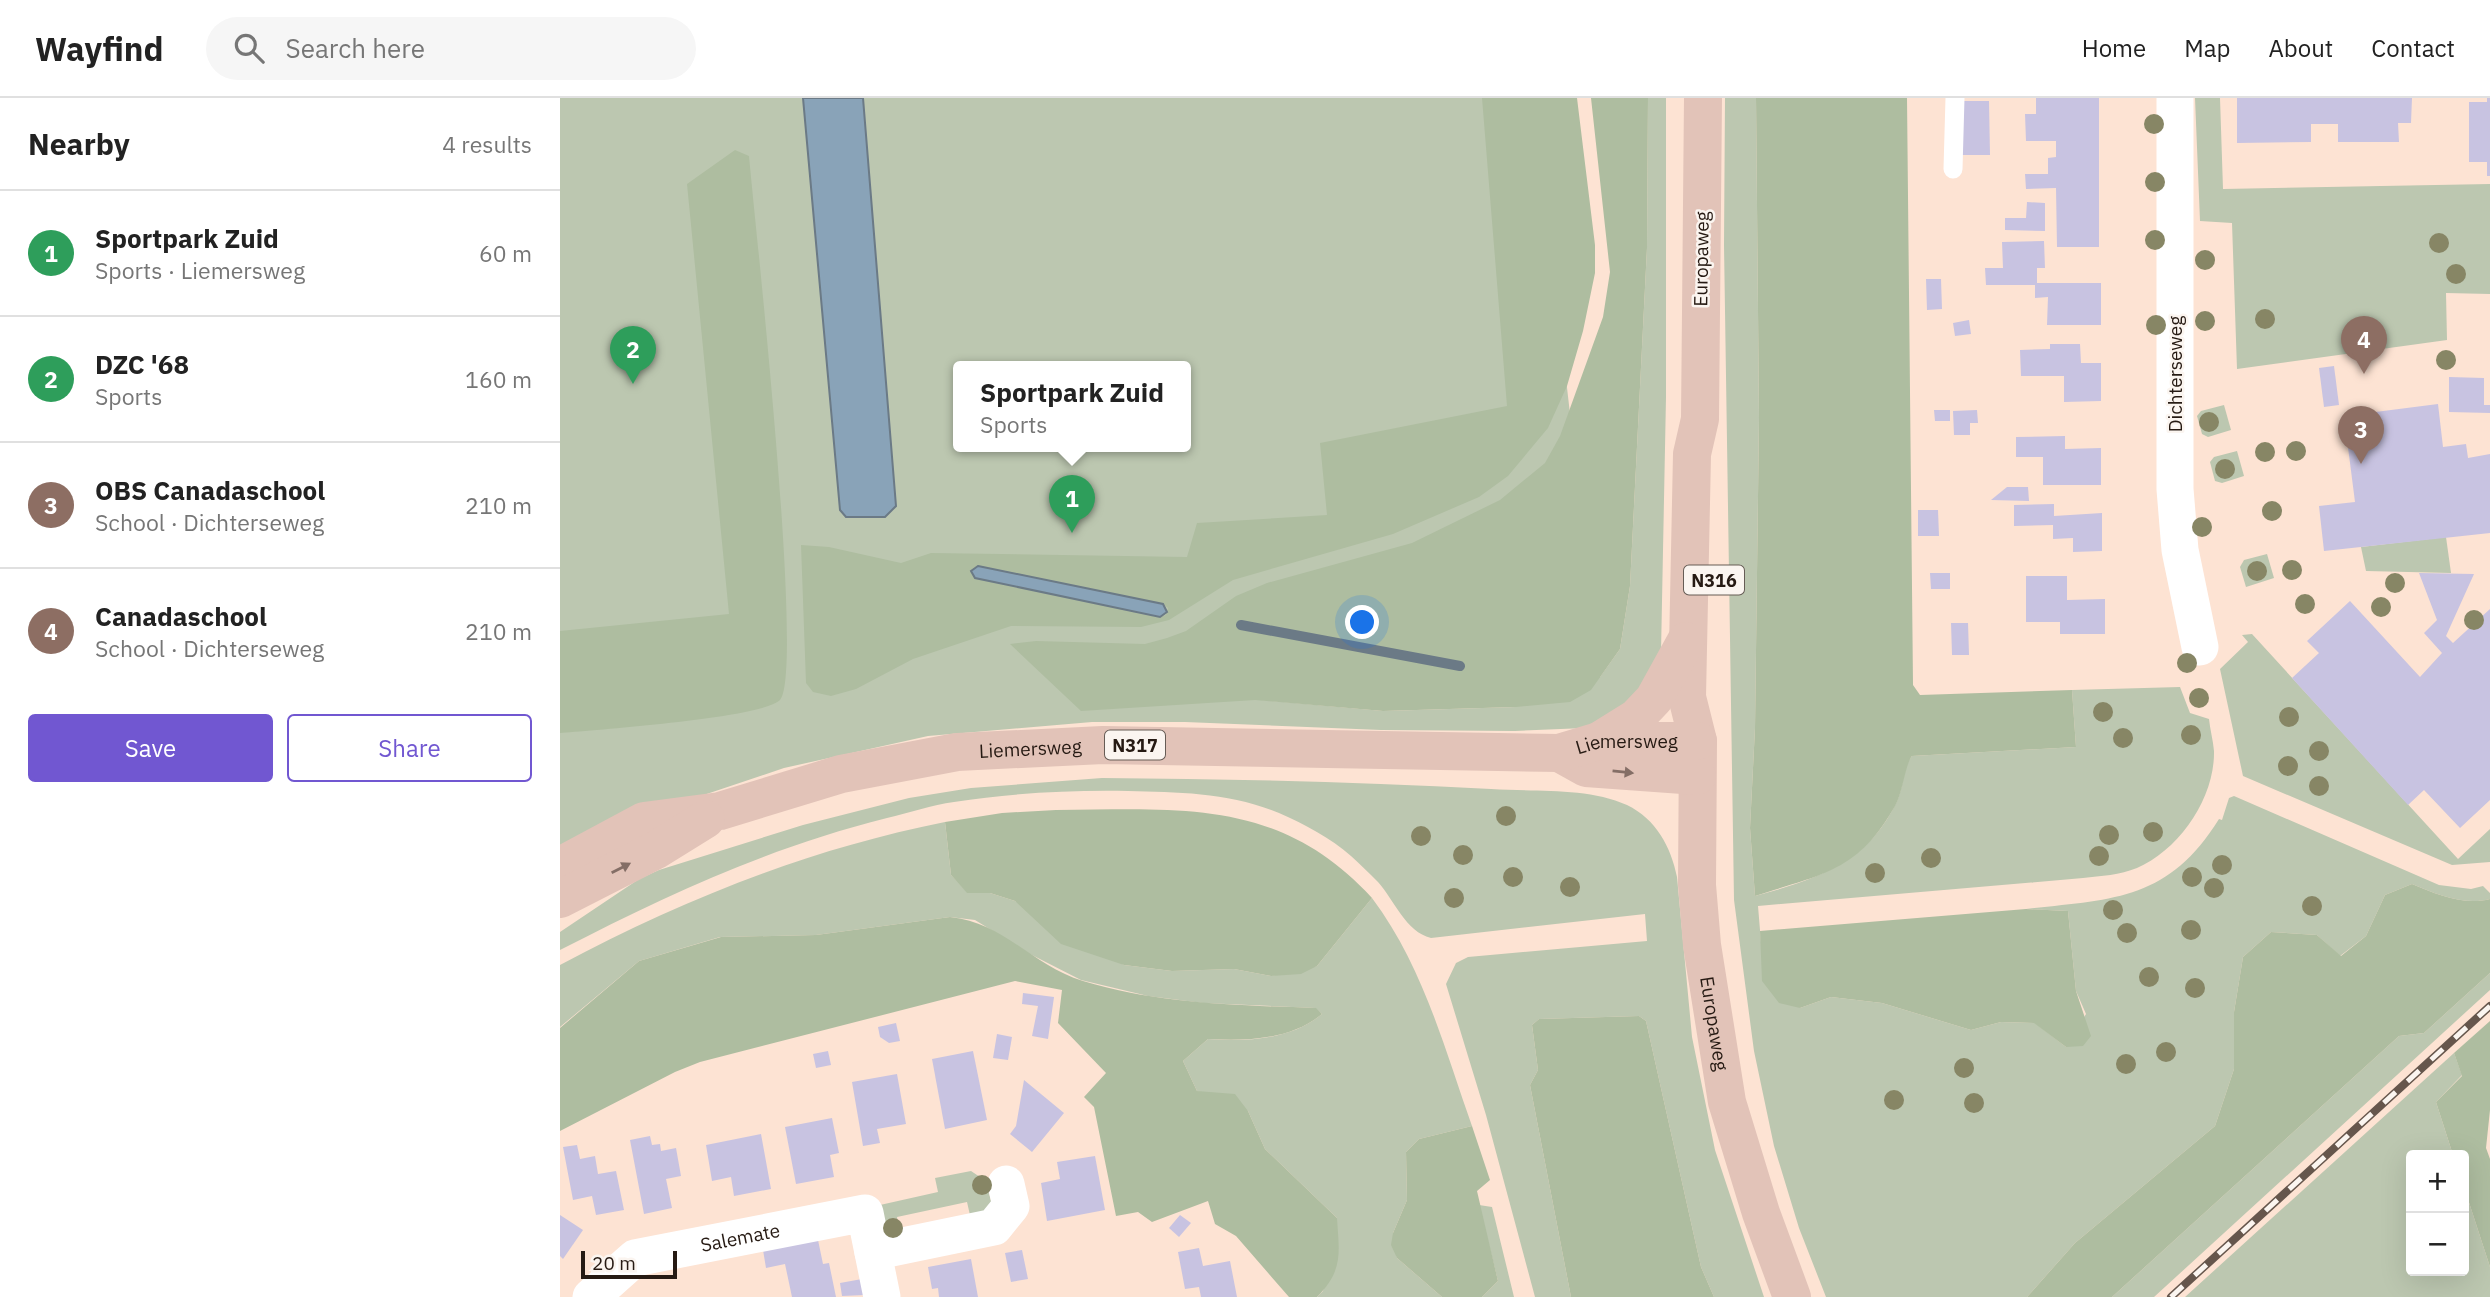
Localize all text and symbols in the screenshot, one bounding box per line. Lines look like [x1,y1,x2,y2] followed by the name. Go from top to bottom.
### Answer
[206,17,696,80] search box
[35,27,164,70] text: Wayfind
[230,29,268,67] icon: search
[286,31,425,65] text: Search here
[2082,32,2146,64] text: Home
[2184,32,2230,64] text: Map
[2268,32,2333,64] text: About
[2371,32,2455,64] text: Contact
[28,124,130,163] text: Nearby
[442,129,532,159] text: 4 results
[1688,211,1714,307] street label: Europaweg
[95,221,279,255] text: Sportpark Zuid
[44,238,58,268] text: 1
[479,238,532,268] text: 60 m
[95,255,305,285] text: Sports · Liemersweg
[2163,316,2187,432] street label: Dichterseweg
[2341,316,2387,374] pin: 4
[610,326,656,384] pin: 2
[95,347,189,381] text: DZC '68
[953,361,1191,452] popup
[44,364,58,394] text: 2
[465,364,532,394] text: 160 m
[980,375,1164,409] text: Sportpark Zuid
[95,381,162,411] text: Sports
[2338,406,2384,464] pin: 3
[980,409,1047,439] text: Sports
[95,473,325,507] text: OBS Canadaschool
[1049,475,1095,533] pin: 1
[44,490,58,520] text: 3
[465,490,532,520] text: 210 m
[95,507,324,537] text: School · Dichterseweg
[1684,566,1744,594] road number: N316
[95,599,267,633] text: Canadaschool
[1345,605,1379,639] your location
[44,616,58,646] text: 4
[465,616,532,646] text: 210 m
[95,633,324,663] text: School · Dichterseweg
[28,714,273,782] button: Save
[287,714,532,782] button: Share
[1573,729,1678,759] street label: Liemersweg
[1105,730,1165,760] road number: N317
[978,734,1082,763] street label: Liemersweg
[1612,767,1634,778] one-way arrow
[611,862,631,873] one-way arrow
[1695,974,1734,1073] street label: Europaweg
[2406,1150,2469,1276] map controls
[2406,1150,2469,1213] button: +
[2406,1213,2469,1276] button: −
[698,1218,782,1257] street label: Salemate
[581,1248,677,1280] scale bar
[592,1251,636,1275] text: 20 m

